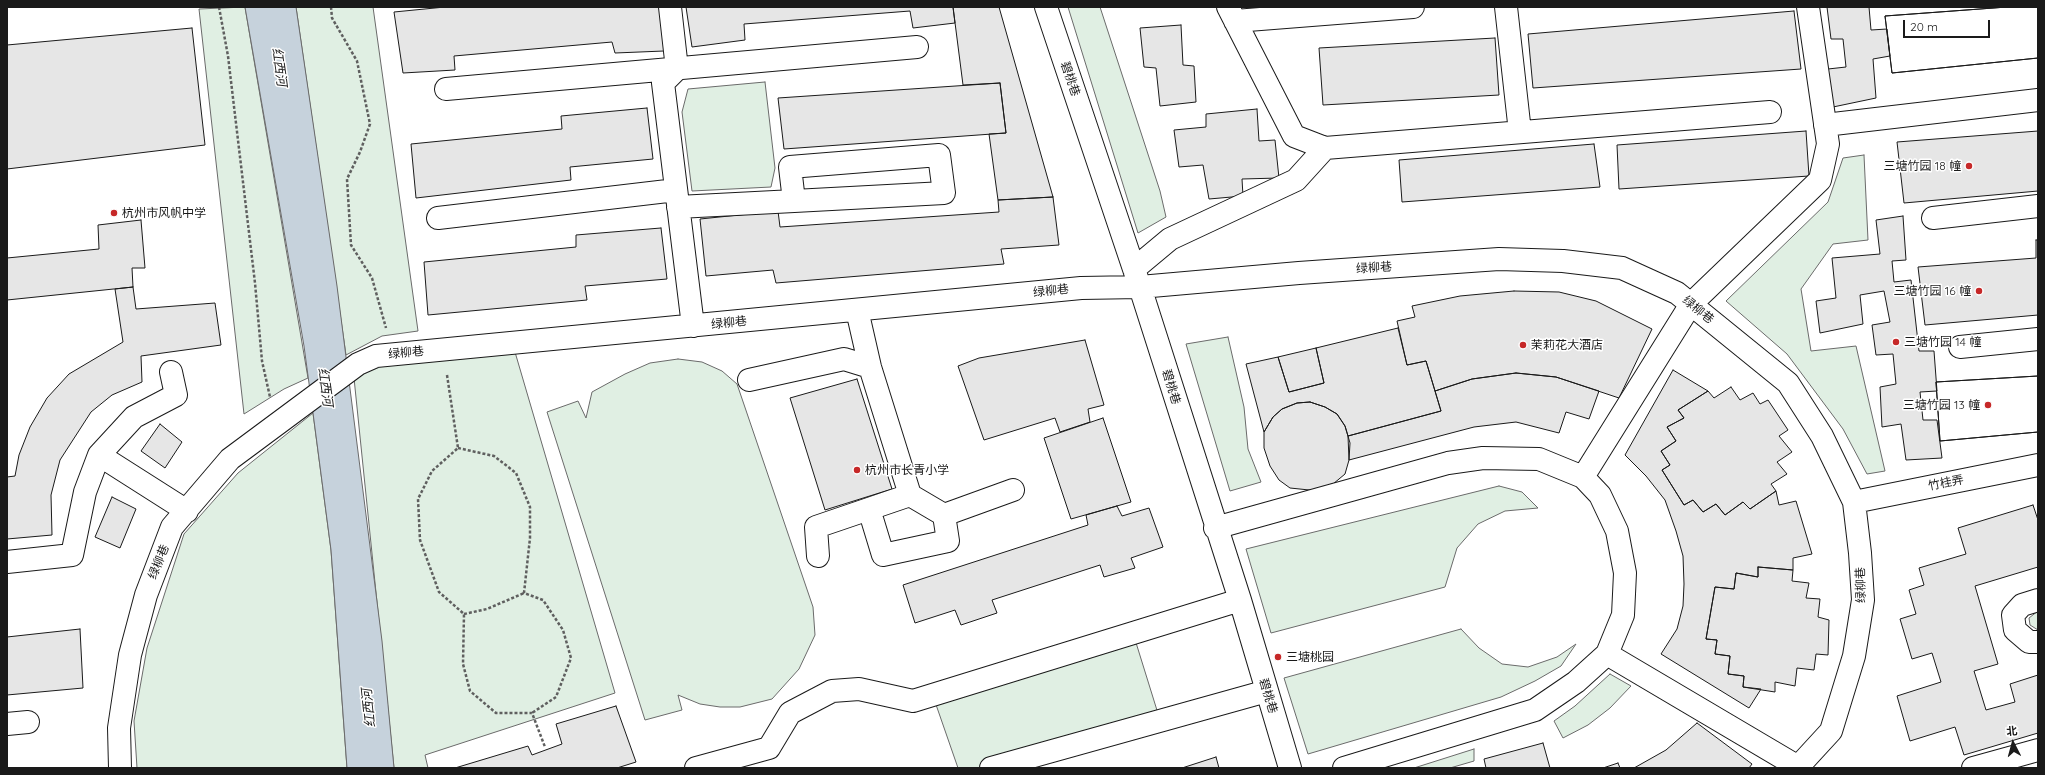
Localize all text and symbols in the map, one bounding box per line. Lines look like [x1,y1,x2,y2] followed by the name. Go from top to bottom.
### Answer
[1905,12,1992,38] scale bar
[1910,19,1938,34] text: 20 m
[269,47,289,87] water label: 红西河
[1057,60,1083,98] street label: 碧桃巷
[1884,159,1961,173] place label: 三塘竹园 18 幢
[1964,161,1974,171] marker: 三塘竹园 18 幢
[122,206,206,220] place label: 杭州市风帆中学
[109,208,119,218] marker: 杭州市风帆中学
[1356,260,1392,276] street label: 绿柳巷
[1032,282,1070,300] street label: 绿柳巷
[1894,284,1971,298] place label: 三塘竹园 16 幢
[1974,286,1984,296] marker: 三塘竹园 16 幢
[1679,293,1717,327] street label: 绿柳巷
[710,314,748,332] street label: 绿柳巷
[1904,335,1981,349] place label: 三塘竹园 14 幢
[1891,337,1901,347] marker: 三塘竹园 14 幢
[1531,338,1603,352] place label: 茉莉花大酒店
[1518,340,1528,350] marker: 茉莉花大酒店
[387,344,425,362] street label: 绿柳巷
[315,367,335,407] water label: 红西河
[1159,368,1183,406] street label: 碧桃巷
[1903,398,1980,412] place label: 三塘竹园 13 幢
[1983,400,1993,410] marker: 三塘竹园 13 幢
[865,463,949,477] place label: 杭州市长青小学
[852,465,862,475] marker: 杭州市长青小学
[1927,472,1965,494] street label: 竹桂弄
[146,543,172,581] street label: 绿柳巷
[1853,567,1869,603] street label: 绿柳巷
[1286,650,1334,664] place label: 三塘桃园
[1273,652,1283,662] marker: 三塘桃园
[1256,677,1280,715] street label: 碧桃巷
[359,688,379,728] water label: 红西河
[1993,723,2033,763] north arrow
[2006,724,2018,739] text: 北

